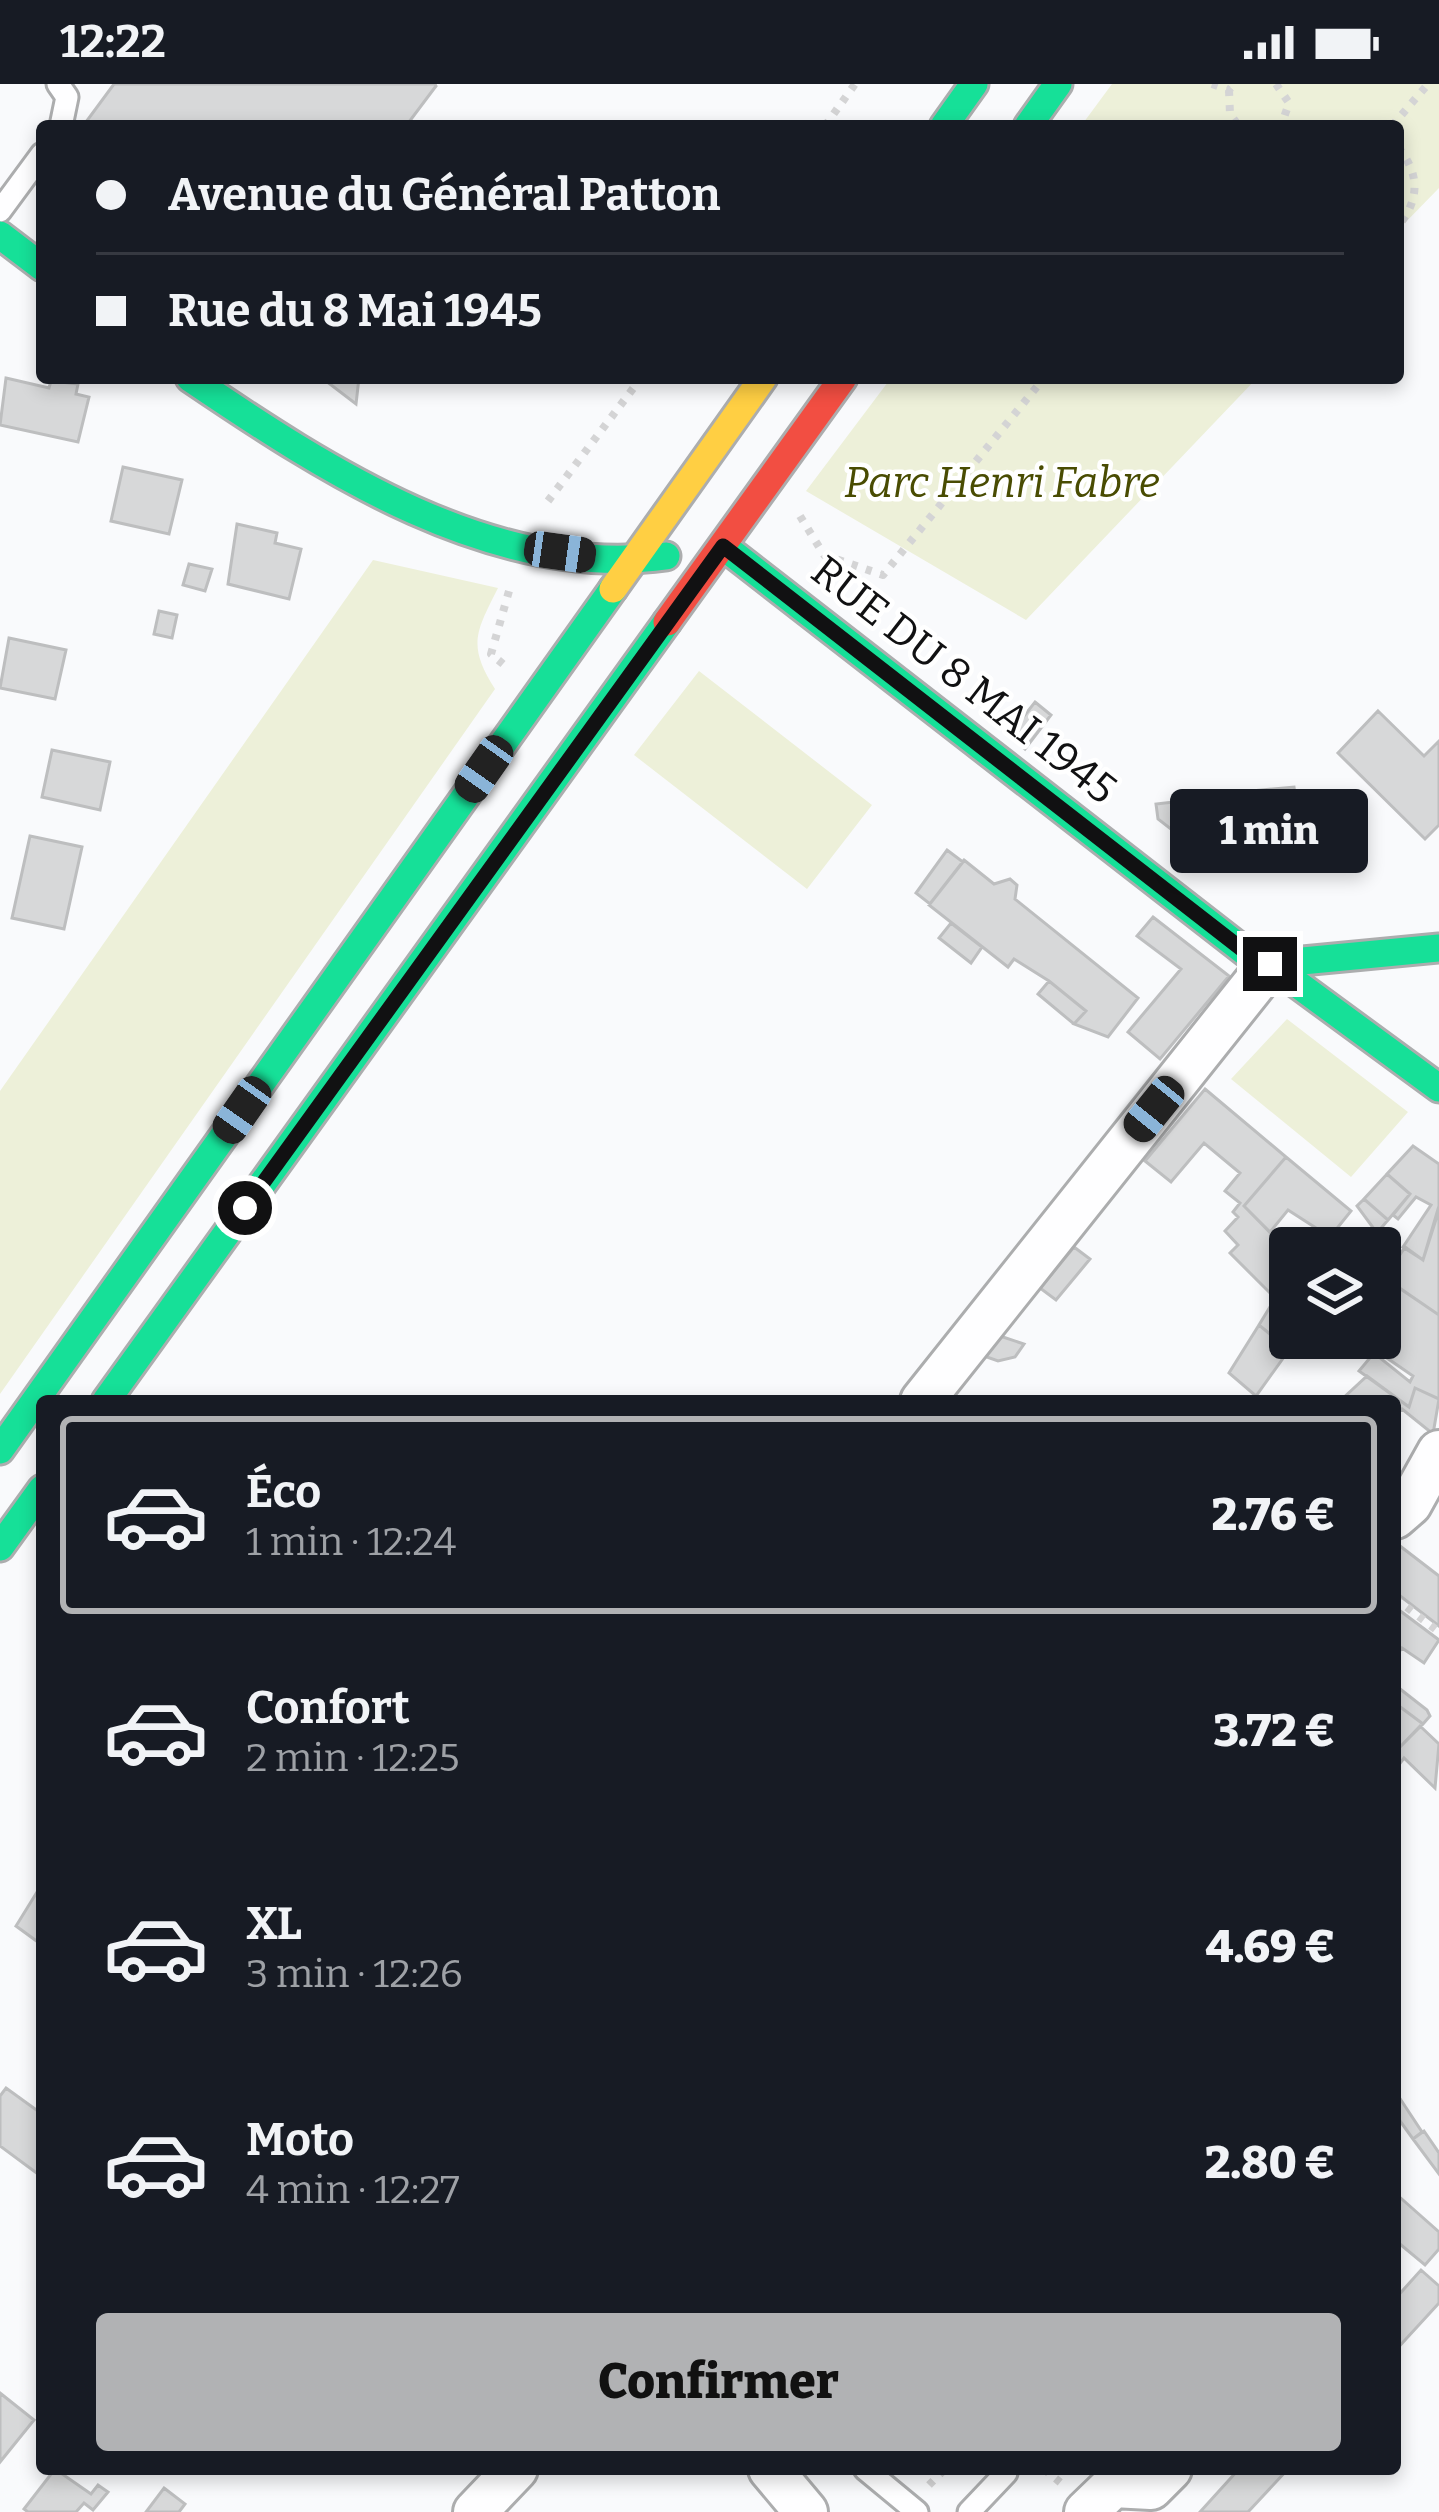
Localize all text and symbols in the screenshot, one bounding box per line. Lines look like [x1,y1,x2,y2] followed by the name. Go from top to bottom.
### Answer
[60,15,166,69] text: 12:22
[168,168,721,222] text: Avenue du Général Patton
[168,284,542,338] text: Rue du 8 Mai 1945
[844,458,1160,508] park label: Parc Henri Fabre
[522,529,598,575] car
[802,546,1126,814] street label: RUE DU 8 MAI 1945
[449,729,519,809] car
[1171,790,1369,874] callout: 1 min
[1219,808,1319,854] text: 1 min
[1243,937,1297,991] route end
[207,1070,277,1150] car
[1117,1070,1191,1148] car
[218,1181,272,1235] route start
[1269,1227,1401,1359] map controls
[1269,1227,1401,1359] button: layers
[102,1461,210,1569] icon: car
[246,1465,321,1519] text: Éco
[1212,1488,1335,1542] text: 2.76 €
[246,1519,456,1565] text: 1 min · 12:24
[102,1677,210,1785] icon: car
[246,1681,410,1735] text: Confort
[1213,1704,1335,1758] text: 3.72 €
[246,1735,460,1781] text: 2 min · 12:25
[102,1893,210,2001] icon: car
[246,1897,302,1951] text: XL
[1206,1920,1335,1974] text: 4.69 €
[246,1951,463,1997] text: 3 min · 12:26
[102,2109,210,2217] icon: car
[246,2113,354,2167] text: Moto
[1205,2136,1335,2190] text: 2.80 €
[246,2167,460,2213] text: 4 min · 12:27
[96,2313,1341,2451] button: Confirmer

